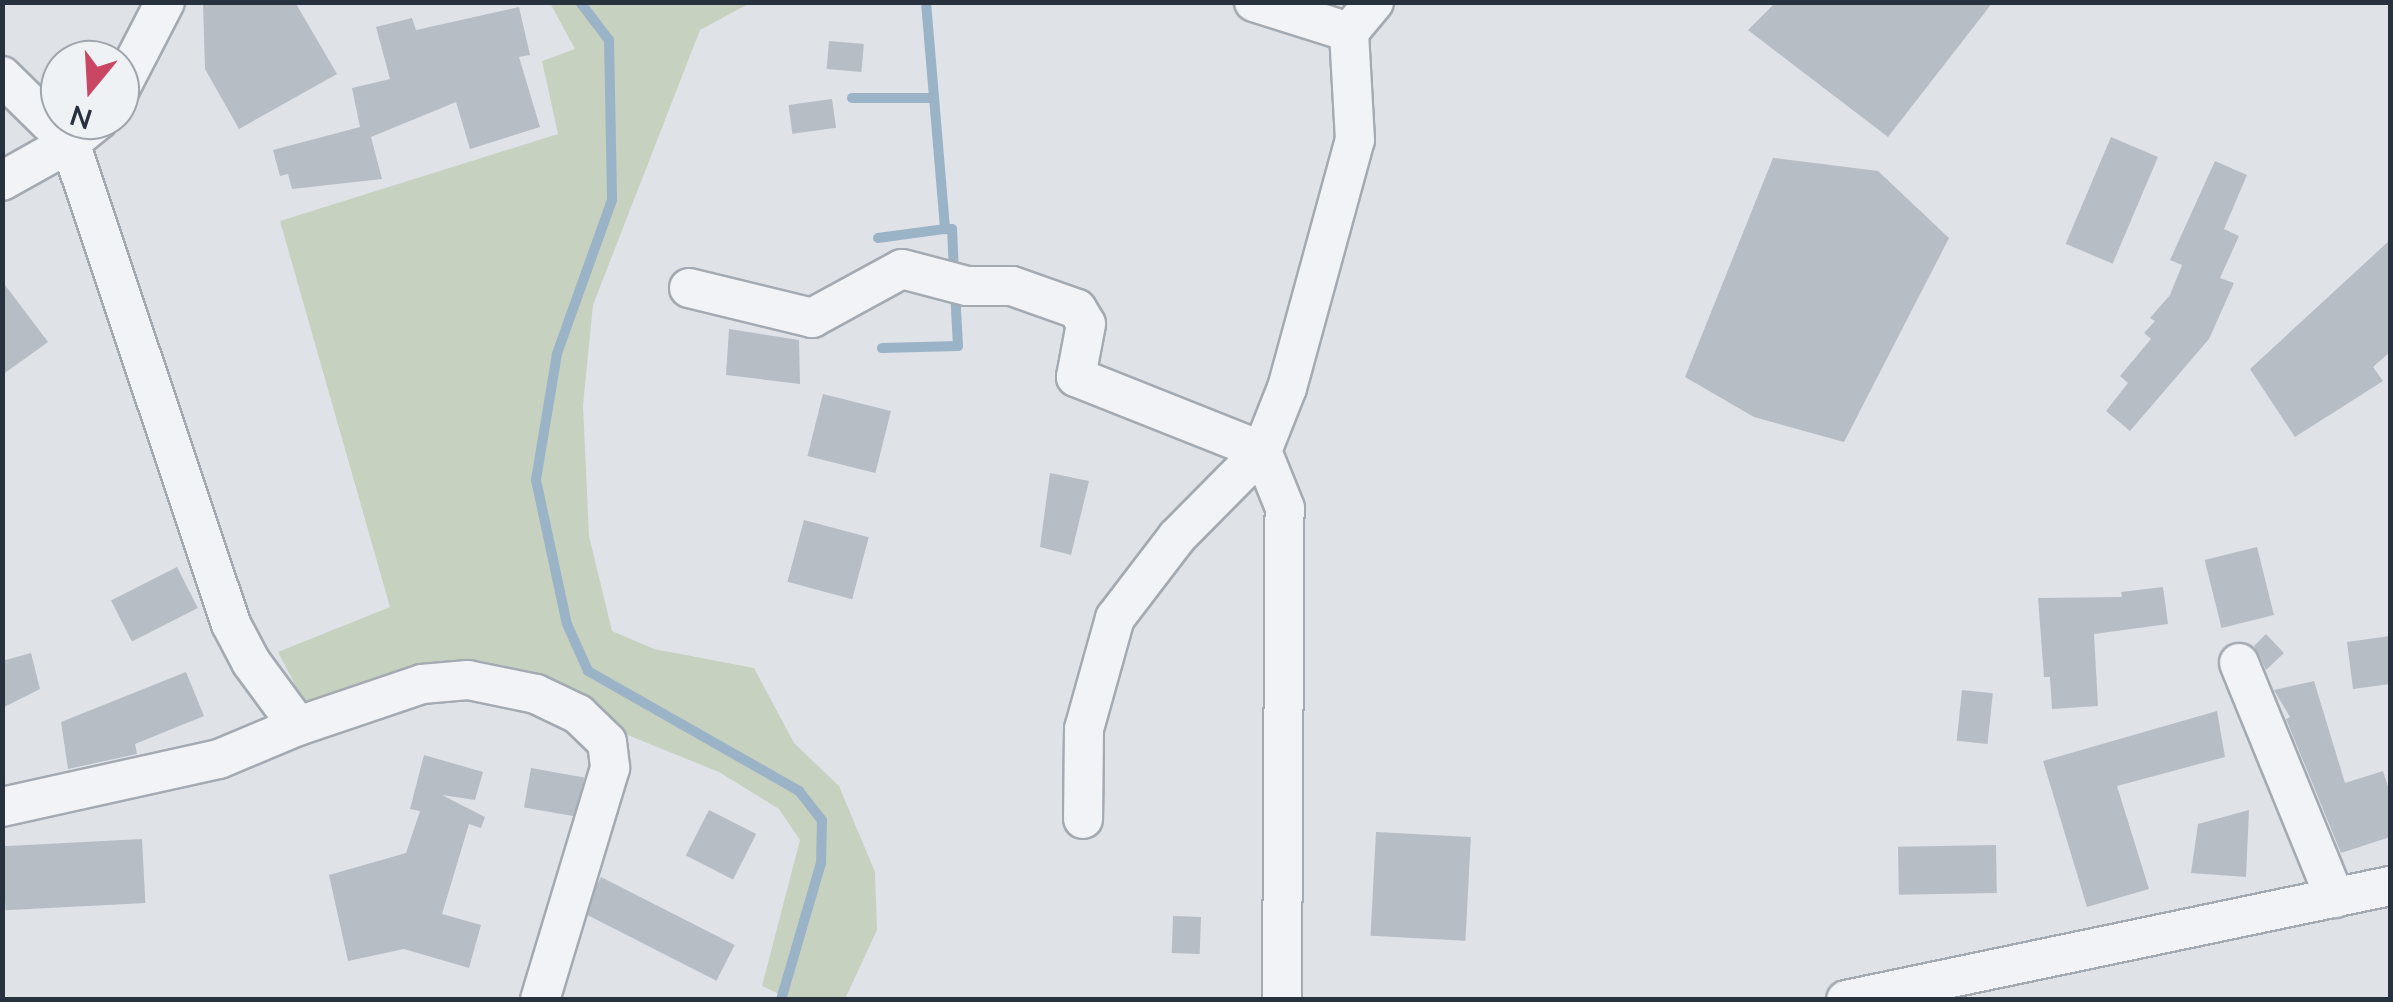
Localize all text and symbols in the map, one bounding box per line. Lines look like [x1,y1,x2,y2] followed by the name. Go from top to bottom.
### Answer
[40,40,140,140] north arrow
[66,95,97,138] text: N

